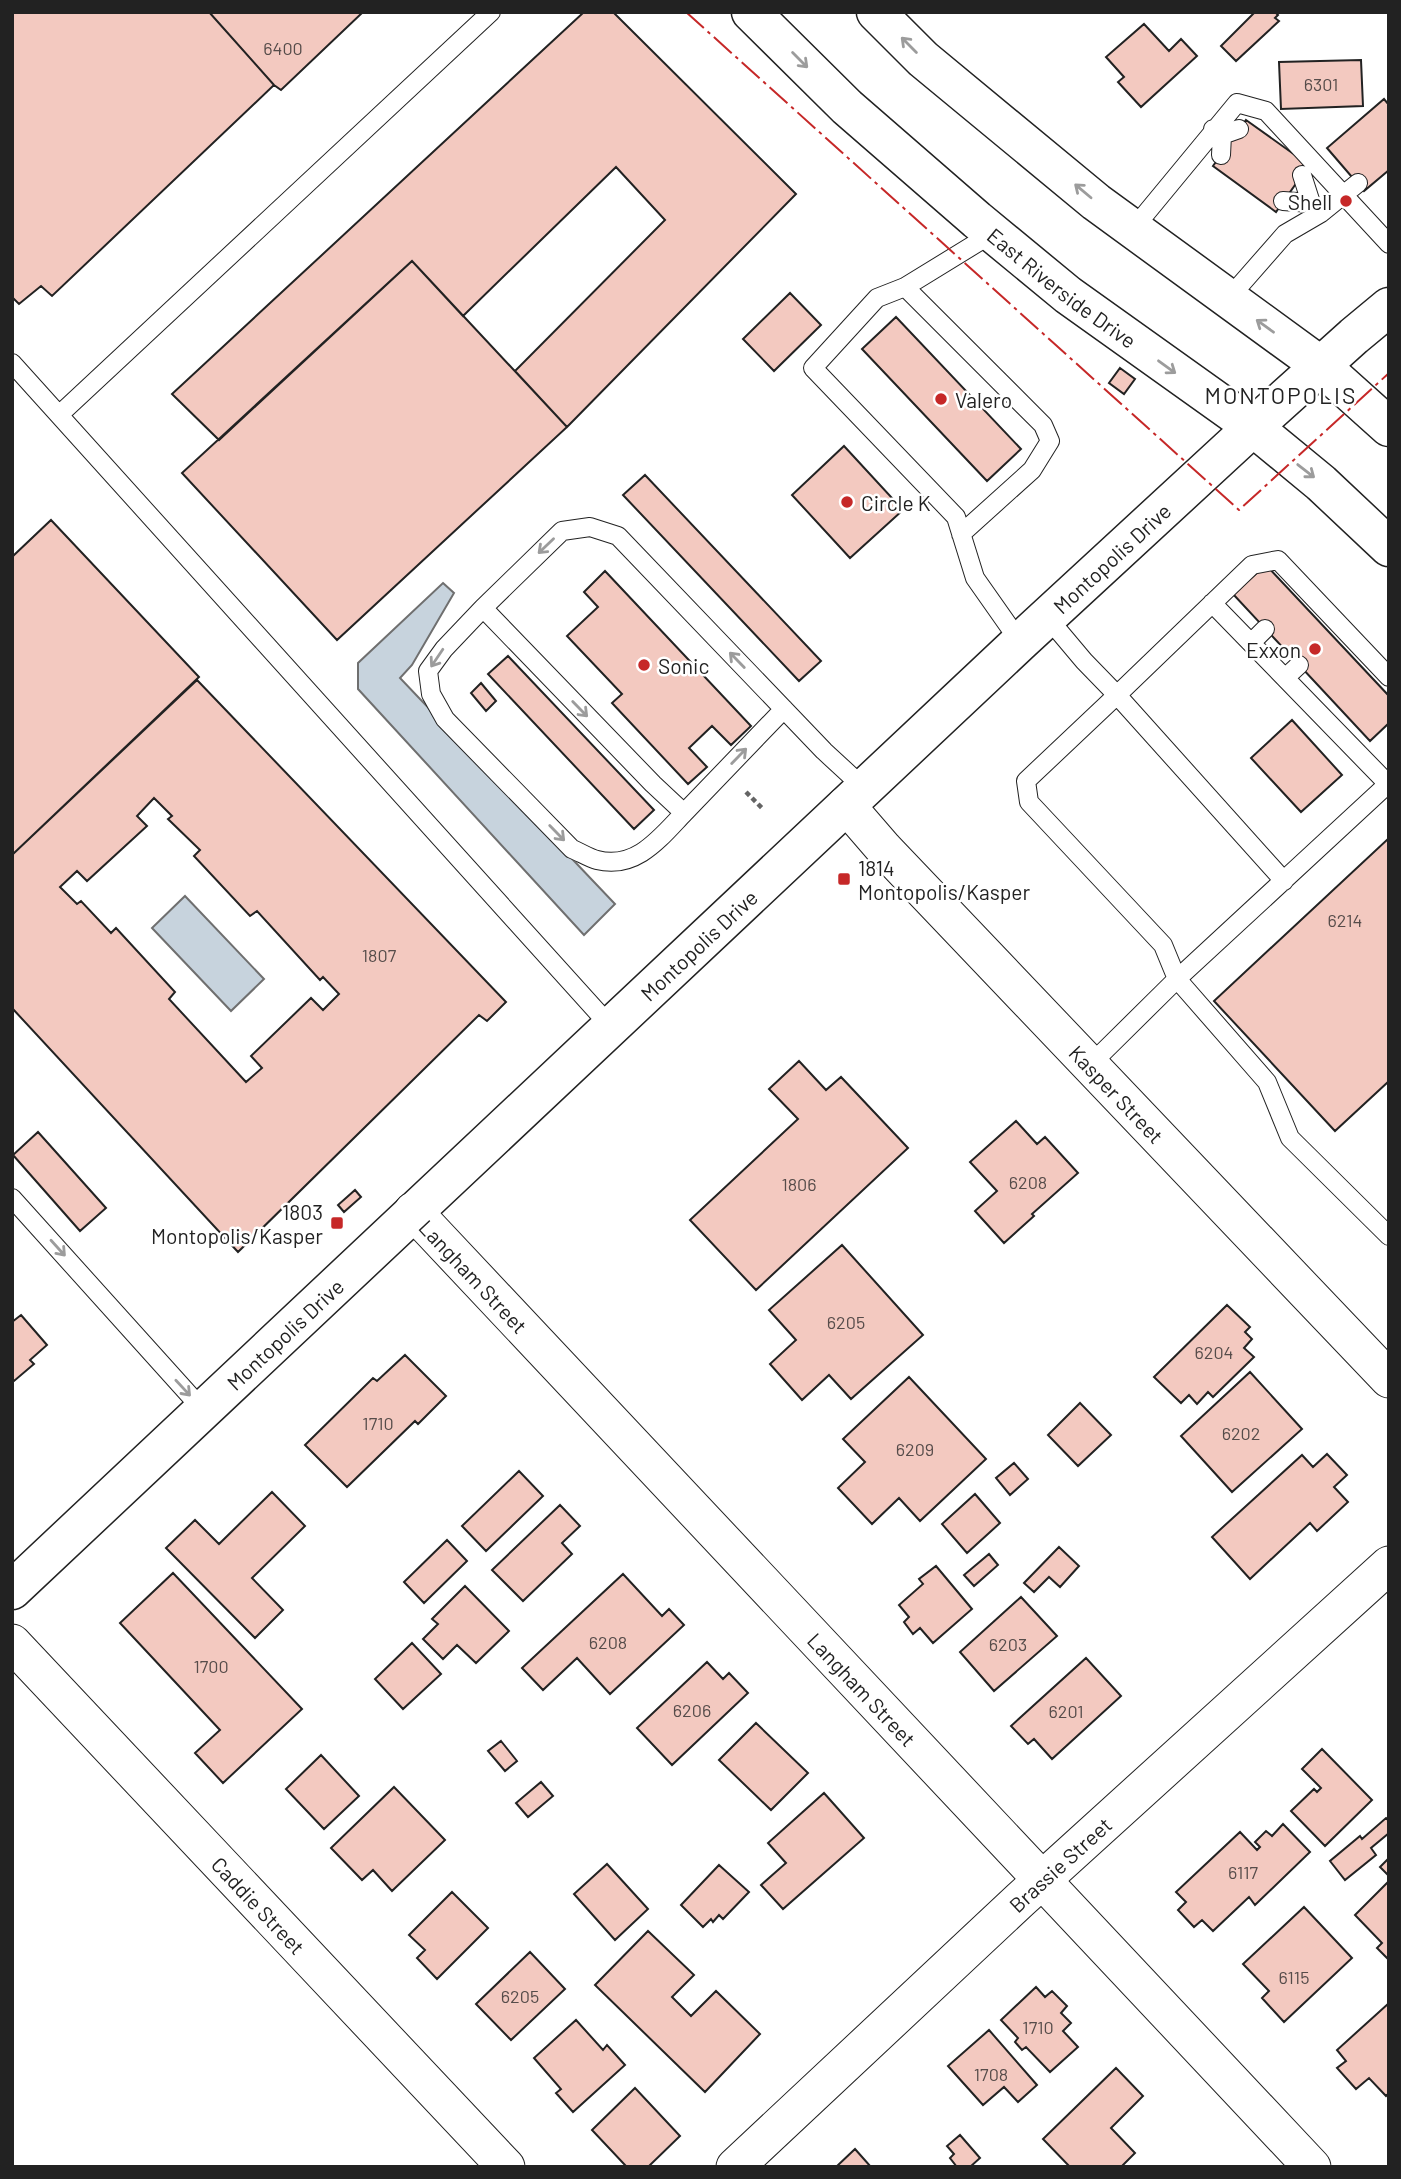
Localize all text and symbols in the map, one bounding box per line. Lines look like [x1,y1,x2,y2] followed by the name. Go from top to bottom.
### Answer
[900,36,917,53] one-way arrow
[263,37,303,59] house number: 6400
[791,52,808,69] one-way arrow
[1304,73,1338,95] house number: 6301
[1074,183,1092,199] one-way arrow
[1288,189,1332,214] place label: Shell
[1338,193,1354,209] marker: Shell
[983,222,1142,352] street label: East Riverside Drive
[1256,319,1275,334] one-way arrow
[1157,360,1176,374] one-way arrow
[1205,381,1357,409] district label: MONTOPOLIS
[955,387,1012,412] place label: Valero
[933,391,949,407] marker: Valero
[1296,463,1314,478] one-way arrow
[861,490,931,515] place label: Circle K
[839,494,855,510] marker: Circle K
[1047,497,1175,618] street label: Montopolis Drive
[538,538,555,555] one-way arrow
[1246,637,1301,662] place label: Exxon
[1307,641,1323,657] marker: Exxon
[430,648,444,667] one-way arrow
[728,652,745,669] one-way arrow
[658,653,709,678] place label: Sonic
[636,657,652,673] marker: Sonic
[572,700,589,717] one-way arrow
[731,748,748,765] one-way arrow
[548,825,565,842] one-way arrow
[858,855,1030,904] place label: 1814 Montopolis/Kasper
[836,871,852,887] marker: 1814 Montopolis/Kasper
[635,884,762,1005] street label: Montopolis Drive
[1328,909,1362,931] house number: 6214
[362,944,397,966] house number: 1807
[1065,1040,1169,1148] street label: Kasper Street
[1009,1171,1047,1193] house number: 6208
[781,1173,817,1195] house number: 1806
[151,1199,323,1248] place label: 1803 Montopolis/Kasper
[415,1214,533,1338] street label: Langham Street
[329,1215,345,1231] marker: 1803 Montopolis/Kasper
[50,1239,66,1257] one-way arrow
[221,1273,348,1395] street label: Montopolis Drive
[827,1311,865,1333] house number: 6205
[1194,1341,1234,1363] house number: 6204
[174,1379,191,1396] one-way arrow
[362,1412,394,1434] house number: 1710
[1222,1422,1260,1444] house number: 6202
[896,1438,934,1460] house number: 6209
[803,1627,922,1751] street label: Langham Street
[589,1631,627,1653] house number: 6208
[989,1633,1027,1655] house number: 6203
[193,1655,229,1677] house number: 1700
[673,1699,711,1721] house number: 6206
[1049,1700,1083,1722] house number: 6201
[1003,1811,1116,1917] street label: Brassie Street
[207,1851,311,1959] street label: Caddie Street
[1228,1861,1259,1883] house number: 6117
[1279,1966,1309,1988] house number: 6115
[501,1985,539,2007] house number: 6205
[1022,2016,1054,2038] house number: 1710
[974,2063,1008,2085] house number: 1708

